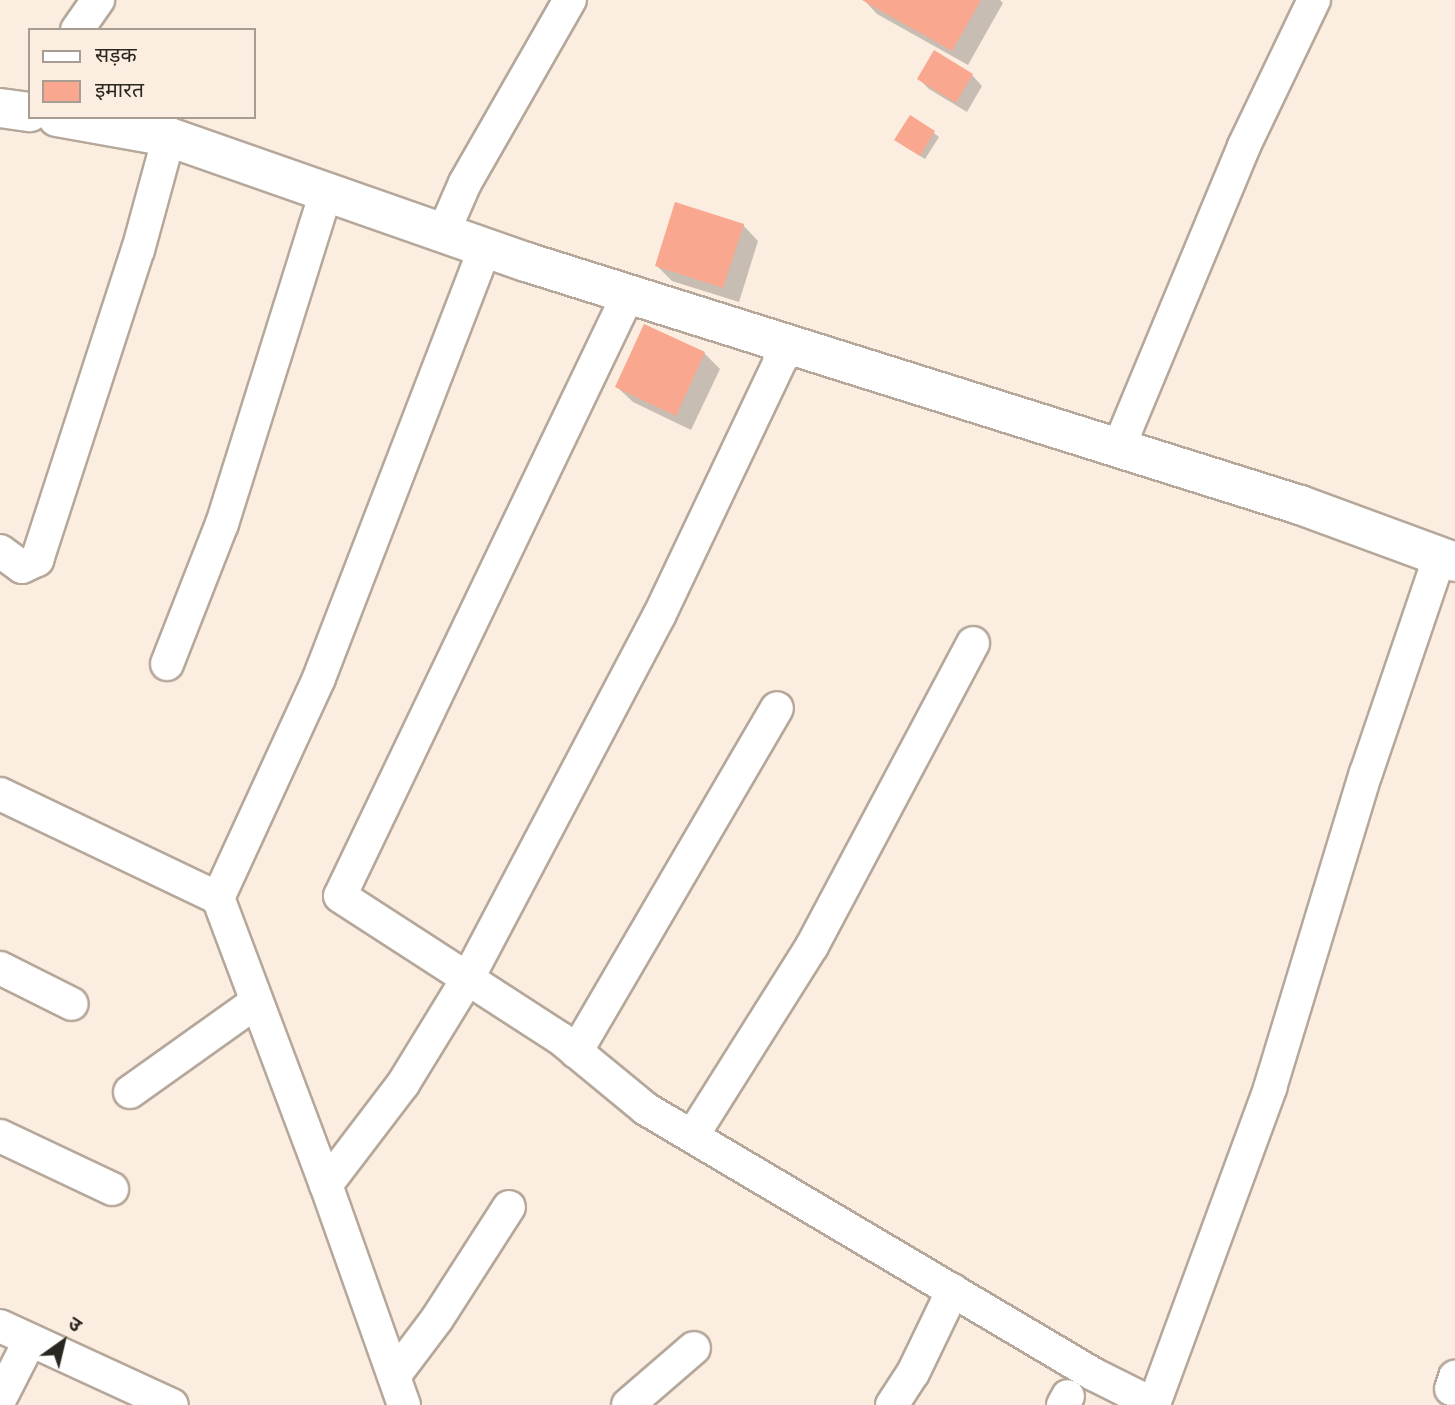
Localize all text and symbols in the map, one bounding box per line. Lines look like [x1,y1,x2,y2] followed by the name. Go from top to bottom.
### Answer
[28,28,256,119] legend
[95,43,137,66] text: सड़क
[95,78,144,101] text: इमारत
[28,1307,98,1377] north arrow
[65,1312,86,1336] text: उ

